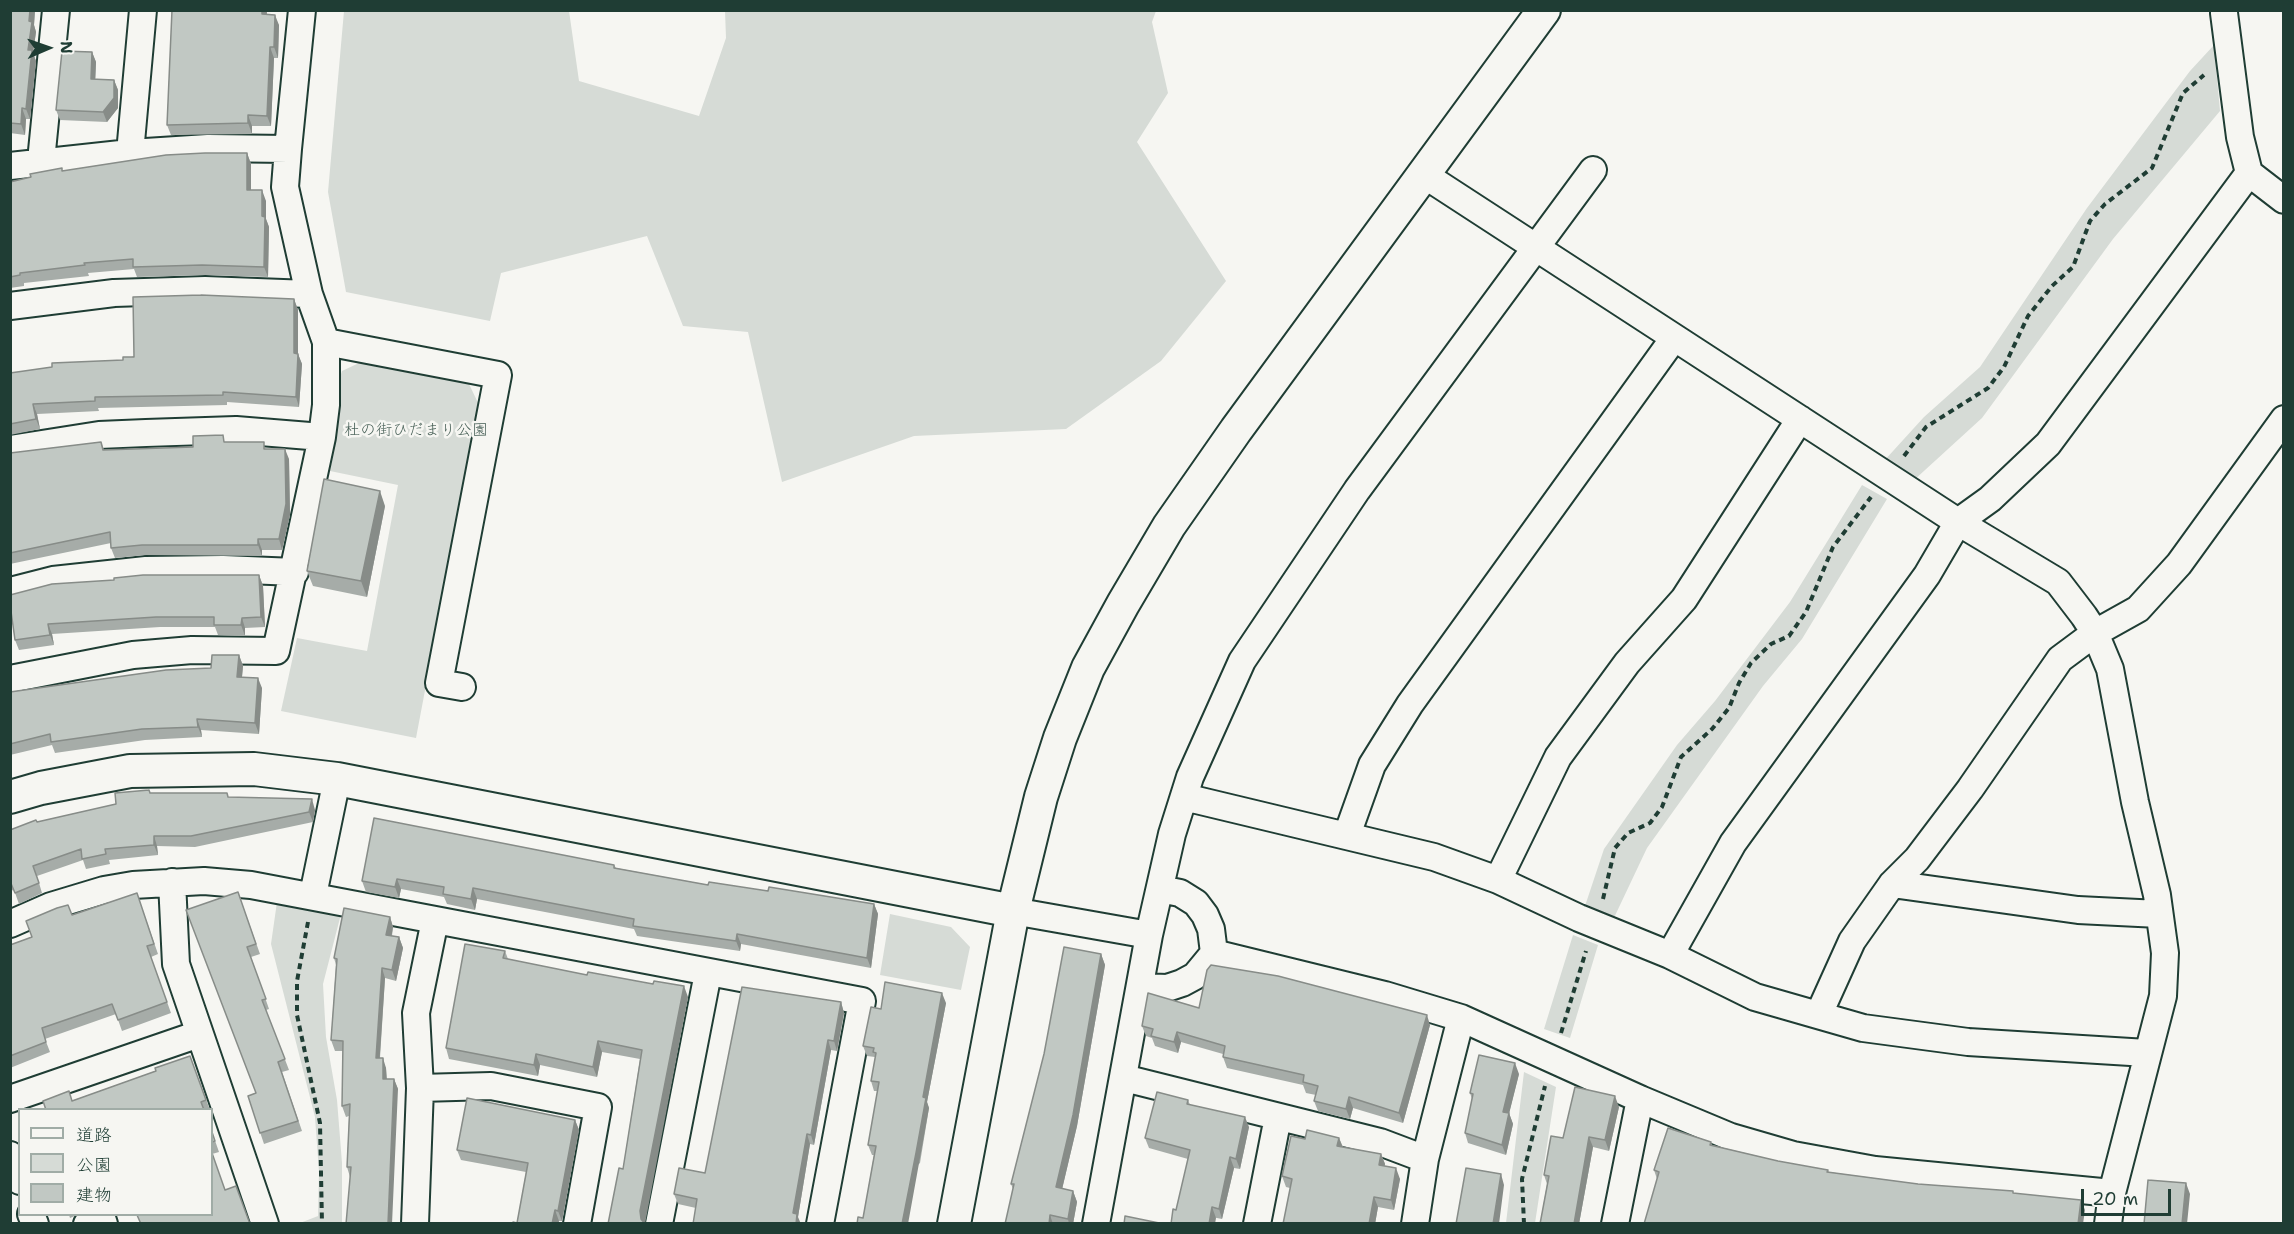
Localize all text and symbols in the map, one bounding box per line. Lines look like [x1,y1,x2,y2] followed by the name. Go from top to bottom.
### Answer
[18,18,78,78] north arrow
[56,41,77,54] text: N
[344,421,488,441] park label: 杜の街ひだまり公園
[18,1108,213,1216] legend
[76,1123,112,1147] text: 道路
[76,1153,112,1177] text: 公園
[2084,1177,2174,1215] scale bar
[76,1183,112,1207] text: 建物
[2092,1187,2138,1211] text: 20 m

